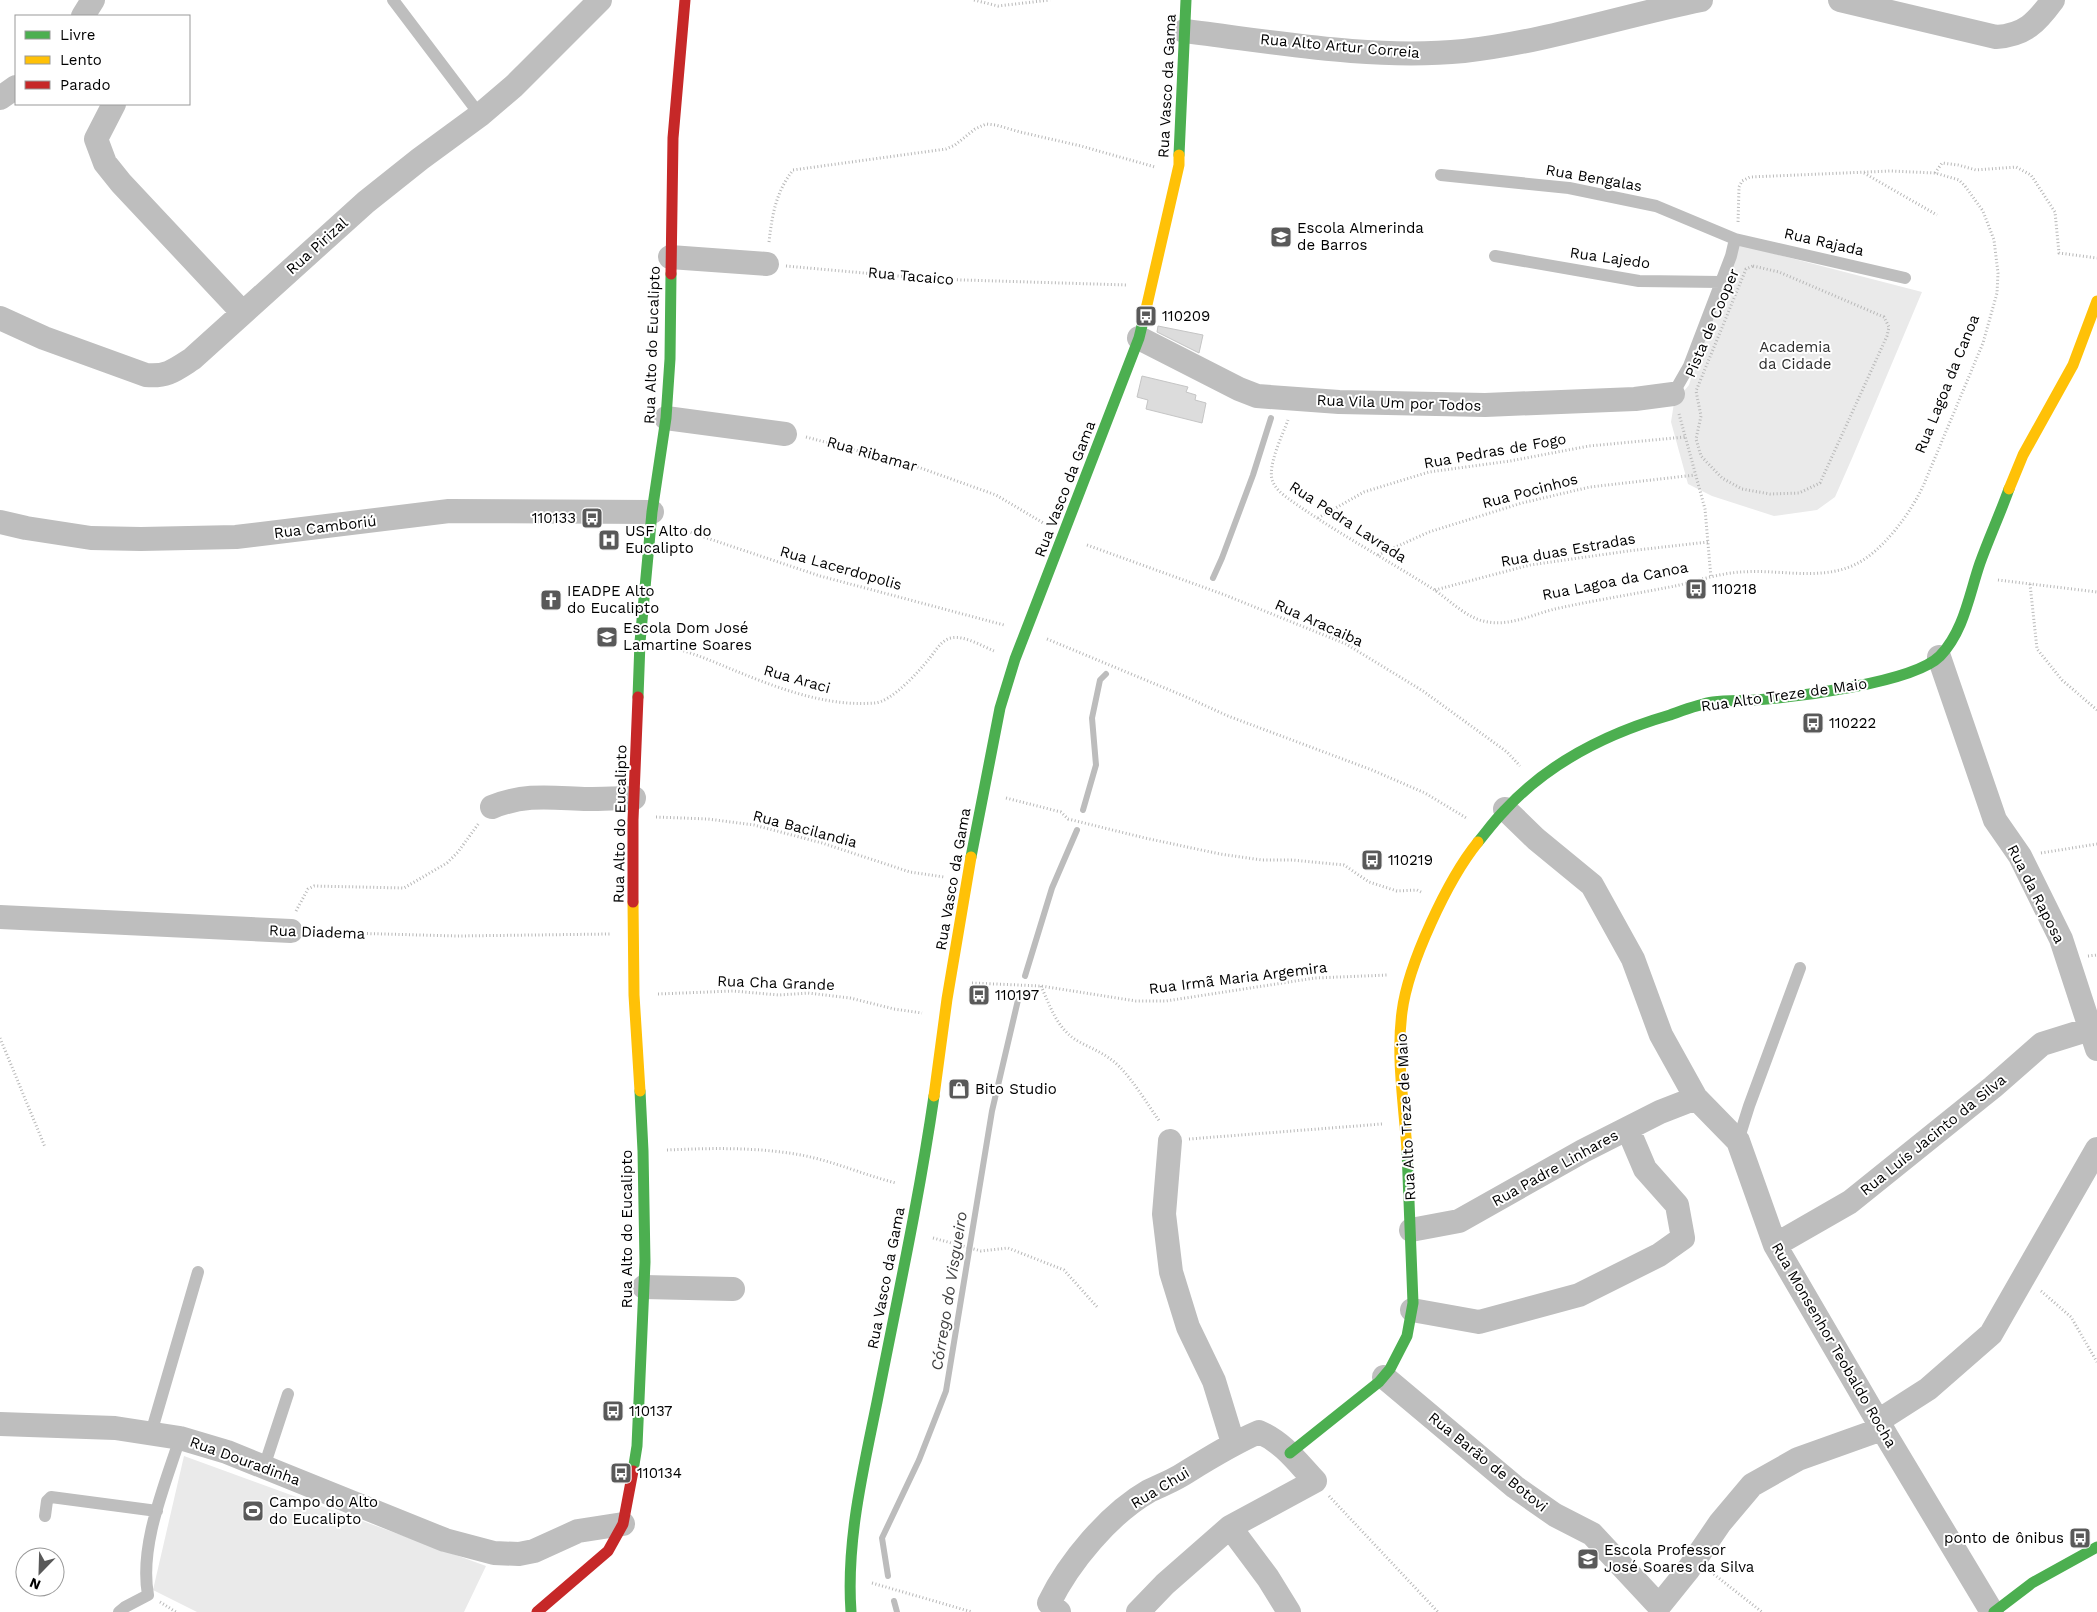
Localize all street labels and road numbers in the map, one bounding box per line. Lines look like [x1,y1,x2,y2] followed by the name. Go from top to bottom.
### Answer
[1154,13,1180,159] street label: Rua Vasco da Gama
[1259,30,1421,62] street label: Rua Alto Artur Correia
[1544,161,1644,195] street label: Rua Bengalas
[282,213,352,278] street label: Rua Pirizal
[1782,224,1866,260] street label: Rua Rajada
[1569,243,1651,273] street label: Rua Lajedo
[867,263,955,289] street label: Rua Tacaico
[640,265,664,425] street label: Rua Alto do Eucalipto
[1681,266,1743,380] street label: Pista de Cooper
[1911,311,1983,456] street label: Rua Lagoa da Canoa
[1316,391,1482,415] street label: Rua Vila Um por Todos
[1031,418,1099,560] street label: Rua Vasco da Gama
[1422,430,1568,472] street label: Rua Pedras de Fogo
[825,433,919,475] street label: Rua Ribamar
[1480,470,1580,512] street label: Rua Pocinhos
[1286,477,1410,567] street label: Rua Pedra Lavrada
[273,512,377,542] street label: Rua Camboriú
[1499,529,1637,571] street label: Rua duas Estradas
[778,542,904,594] street label: Rua Lacerdopolis
[1541,558,1690,604] street label: Rua Lagoa da Canoa
[1272,595,1366,651] street label: Rua Aracaiba
[762,661,832,697] street label: Rua Araci
[1700,674,1868,716] street label: Rua Alto Treze de Maio
[610,745,630,903] street label: Rua Alto do Eucalipto
[751,806,860,852] street label: Rua Bacilandia
[932,806,974,952] street label: Rua Vasco da Gama
[2003,842,2069,947] street label: Rua da Raposa
[269,921,366,943] street label: Rua Diadema
[1148,958,1329,998] street label: Rua Irmã Maria Argemira
[717,972,835,994] street label: Rua Cha Grande
[1393,1033,1419,1201] street label: Rua Alto Treze de Maio
[1857,1070,2010,1199] street label: Rua Luís Jacinto da Silva
[1489,1126,1621,1210] street label: Rua Padre Linhares
[618,1150,636,1308] street label: Rua Alto do Eucalipto
[863,1205,909,1351] street label: Rua Vasco da Gama
[1768,1239,1901,1451] street label: Rua Monsenhor Teobaldo Rocha
[1425,1408,1551,1516] street label: Rua Barão de Botovi
[187,1433,303,1490] street label: Rua Douradinha
[1127,1464,1193,1512] street label: Rua Chui

